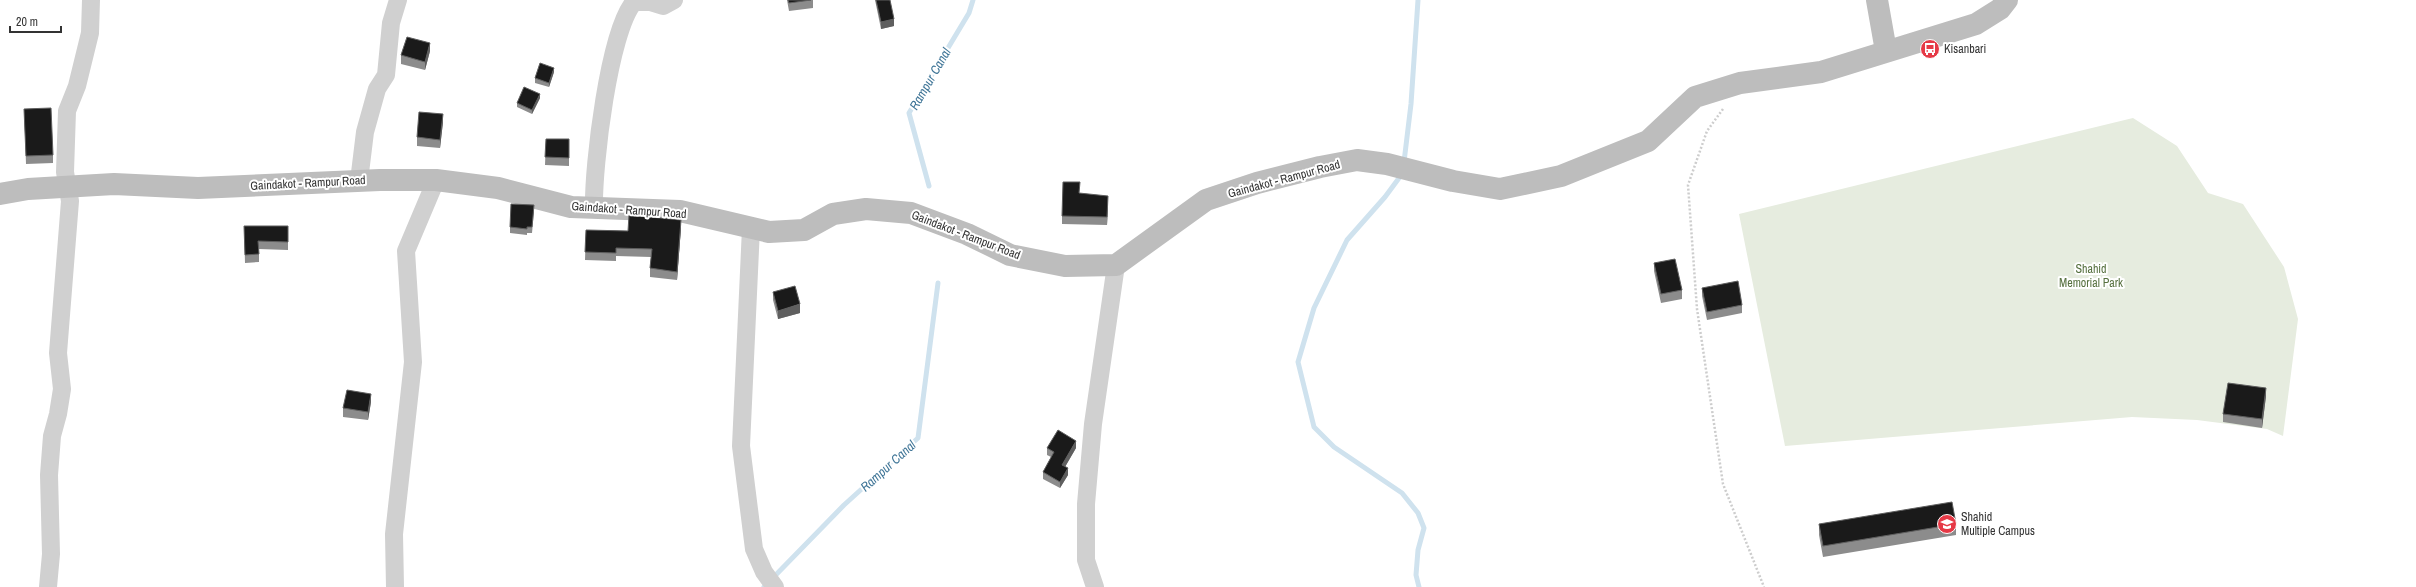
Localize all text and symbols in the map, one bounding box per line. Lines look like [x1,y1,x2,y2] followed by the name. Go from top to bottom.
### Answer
[10,8,61,34] scale bar
[16,14,38,30] text: 20 m
[1919,38,1941,60] bus stop icon: Kisanbari
[1944,41,1986,57] place label: Kisanbari
[905,44,955,113] water label: Rampur Canal
[1226,156,1342,202] street label: Gaindakot - Rampur Road
[250,172,366,194] street label: Gaindakot - Rampur Road
[571,198,687,222] street label: Gaindakot - Rampur Road
[909,207,1023,263] street label: Gaindakot - Rampur Road
[2059,261,2123,291] park label: Shahid Memorial Park
[857,436,920,495] water label: Rampur Canal
[1961,509,2035,539] place label: Shahid Multiple Campus
[1936,513,1958,535] school or university icon: Shahid Multiple Campus

